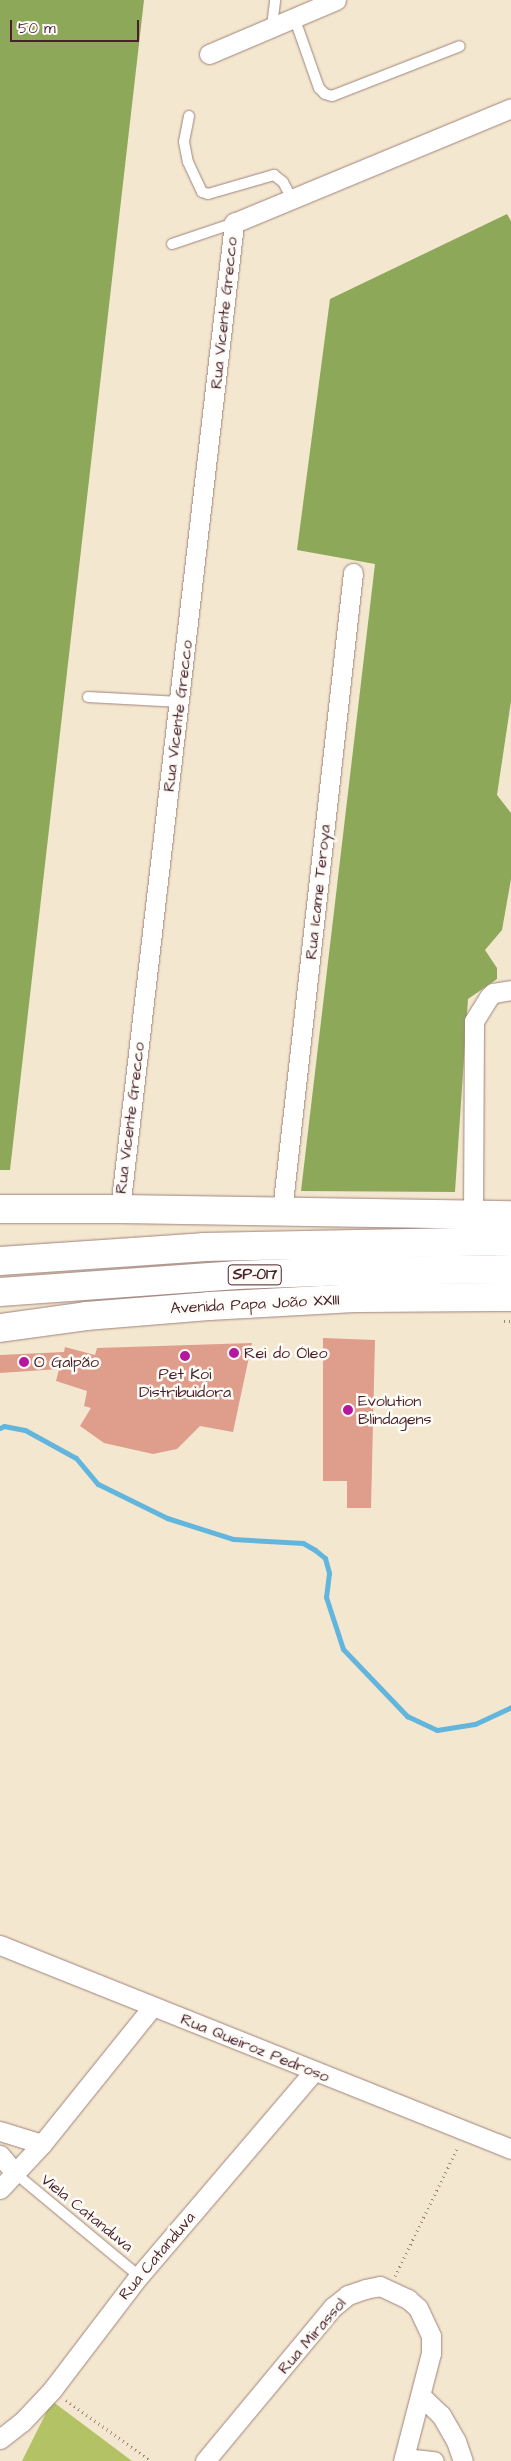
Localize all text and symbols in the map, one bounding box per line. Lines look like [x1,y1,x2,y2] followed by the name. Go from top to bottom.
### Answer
[12,10,141,42] scale bar
[18,18,56,39] text: 50 m
[206,236,242,390] street label: Rua Vicente Grecco
[159,639,197,793] street label: Rua Vicente Grecco
[301,824,335,960] street label: Rua Icame Teroya
[111,1041,149,1195] street label: Rua Vicente Grecco
[228,1262,282,1288] road number: SP-017
[170,1290,340,1318] street label: Avenida Papa João XXIII
[244,1343,327,1363] place label: Rei do Óleo
[228,1347,240,1359] marker: Rei do Óleo
[179,1350,191,1362] marker: Pet Koi Distribuidora
[34,1352,99,1372] place label: O Galpão
[18,1356,30,1368] marker: O Galpão
[139,1364,231,1402] place label: Pet Koi Distribuidora
[358,1391,432,1429] place label: Evolution Blindagens
[342,1404,354,1416] marker: Evolution Blindagens
[178,2009,332,2087] street label: Rua Queiroz Pedroso
[37,2170,137,2256] street label: Viela Catanduva
[115,2208,199,2304] street label: Rua Catanduva
[274,2294,350,2378] street label: Rua Mirassol

